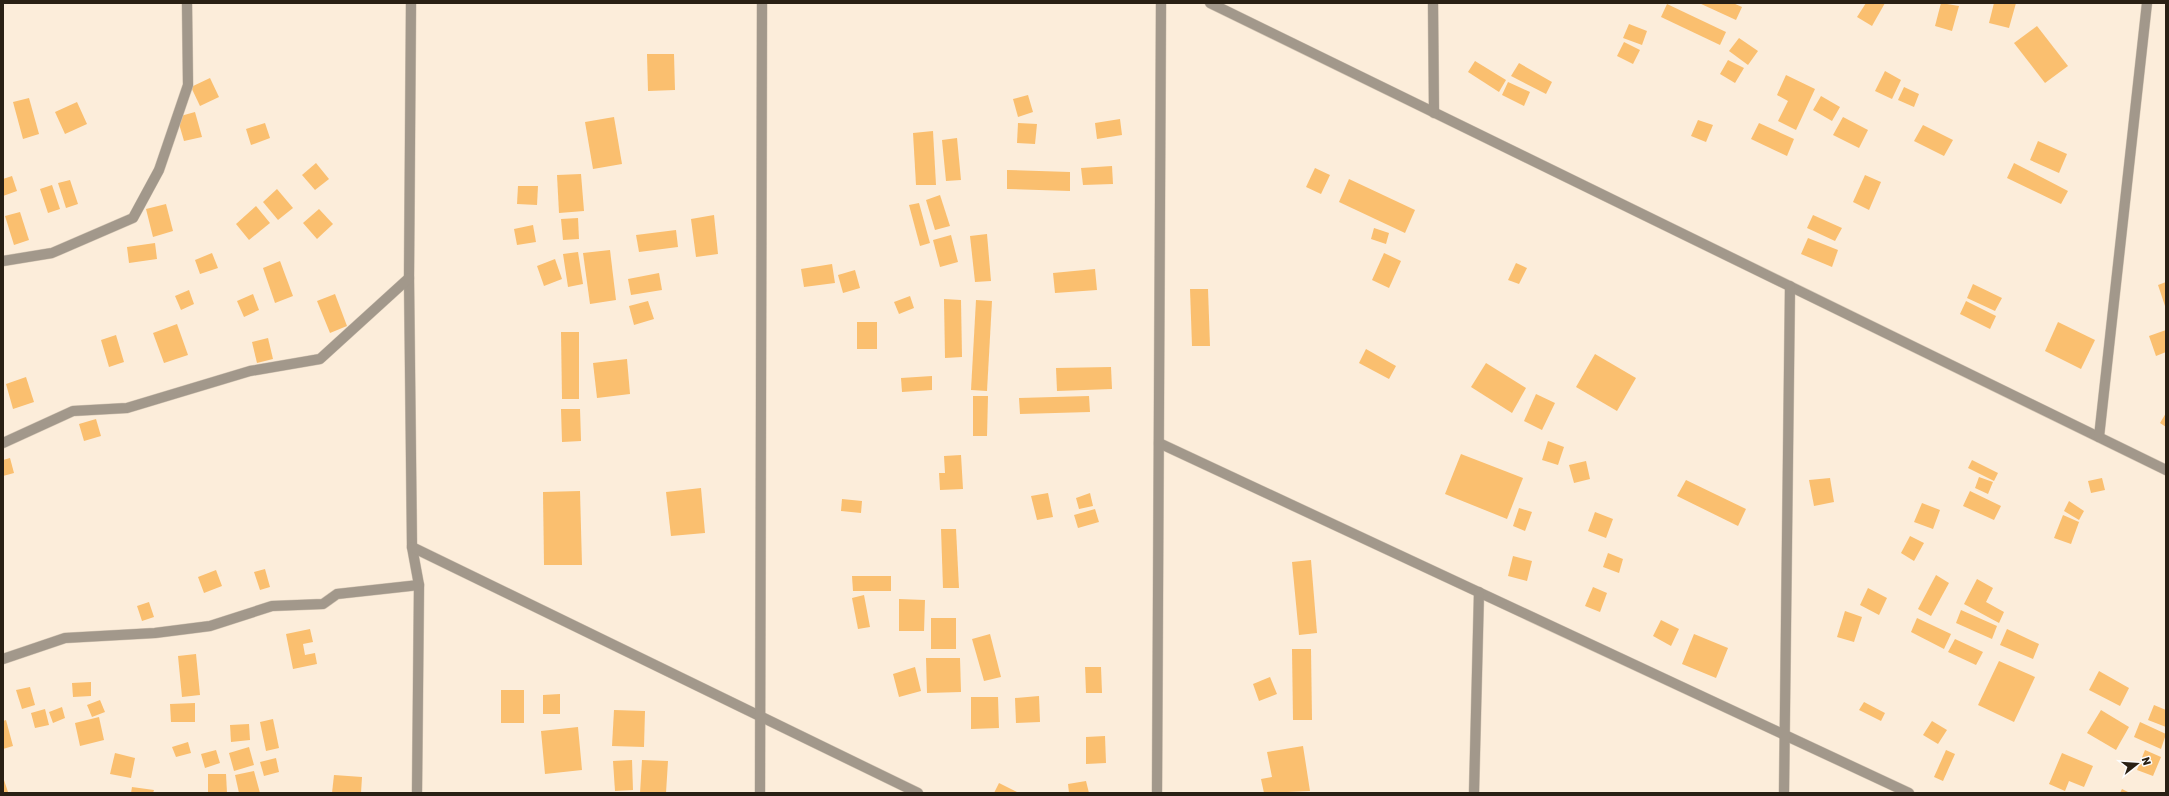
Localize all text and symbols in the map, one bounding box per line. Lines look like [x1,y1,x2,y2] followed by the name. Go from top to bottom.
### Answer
[2117,744,2157,784] north arrow
[2139,756,2153,767] text: N

